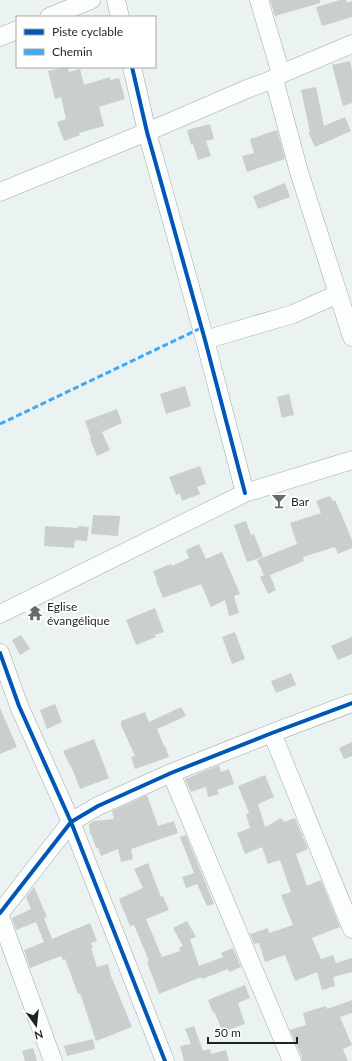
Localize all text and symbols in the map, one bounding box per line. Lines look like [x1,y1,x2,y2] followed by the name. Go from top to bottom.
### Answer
[16,16,156,68] legend
[52,24,123,39] text: Piste cyclable
[52,44,93,59] text: Chemin
[270,492,288,510] bar icon: Bar
[291,494,310,509] place label: Bar
[47,599,110,628] place label: Eglise évangélique
[26,604,44,622] temple icon: Eglise évangélique
[16,1005,56,1045] north arrow
[208,1019,297,1045] scale bar
[214,1025,241,1040] text: 50 m
[33,1028,44,1043] text: N

